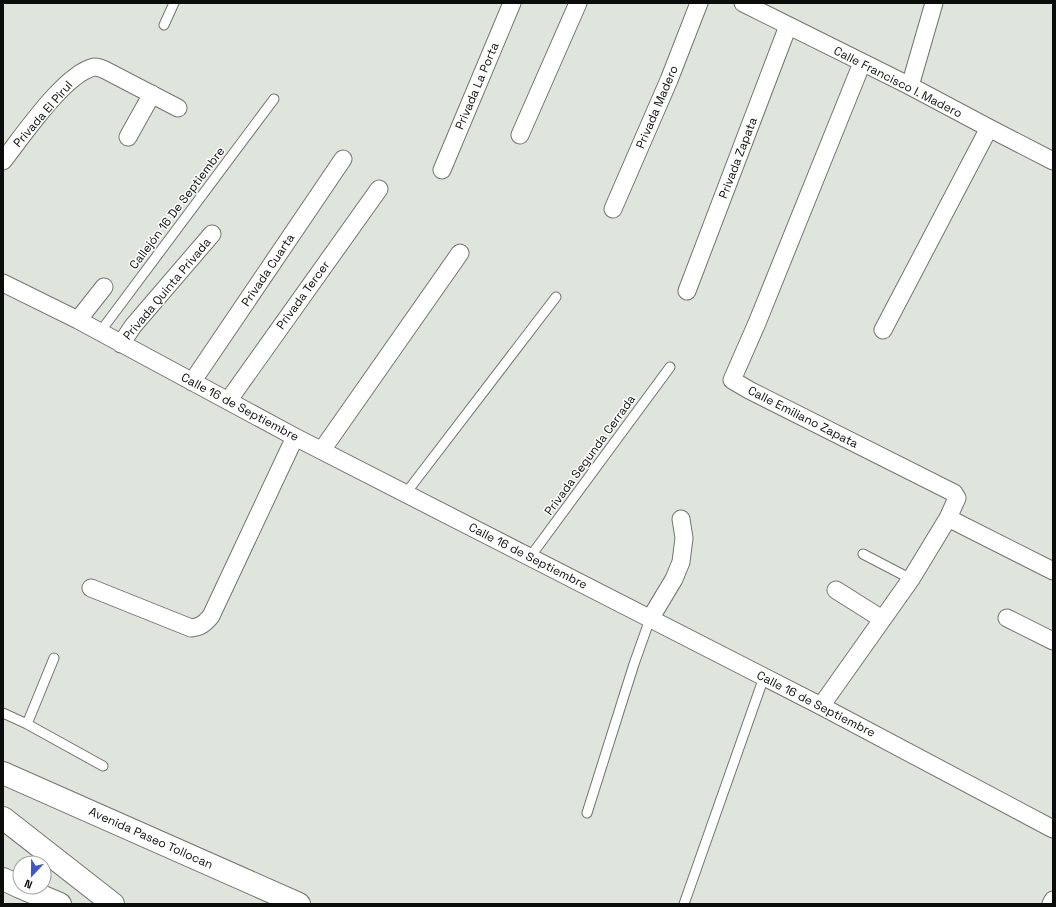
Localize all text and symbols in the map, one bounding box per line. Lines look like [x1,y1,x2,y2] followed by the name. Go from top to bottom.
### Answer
[451,40,503,132] street label: Privada La Porta
[831,43,965,121] street label: Calle Francisco I. Madero
[632,63,682,151] street label: Privada Madero
[10,77,76,151] street label: Privada El Pirul
[715,115,761,201] street label: Privada Zapata
[126,144,228,272] street label: Callejón 16 De Septiembre
[238,231,298,309] street label: Privada Cuarta
[120,234,215,343] street label: Privada Quinta Privada
[273,257,334,333] street label: Privada Tercer
[178,369,302,445] street label: Calle 16 de Septiembre
[745,382,861,452] street label: Calle Emiliano Zapata
[541,392,639,518] street label: Privada Segunda Cerrada
[466,519,590,593] street label: Calle 16 de Septiembre
[754,667,878,741] street label: Calle 16 de Septiembre
[86,803,216,873] street label: Avenida Paseo Tollocan
[12,855,52,895] north arrow
[22,876,34,892] text: N

